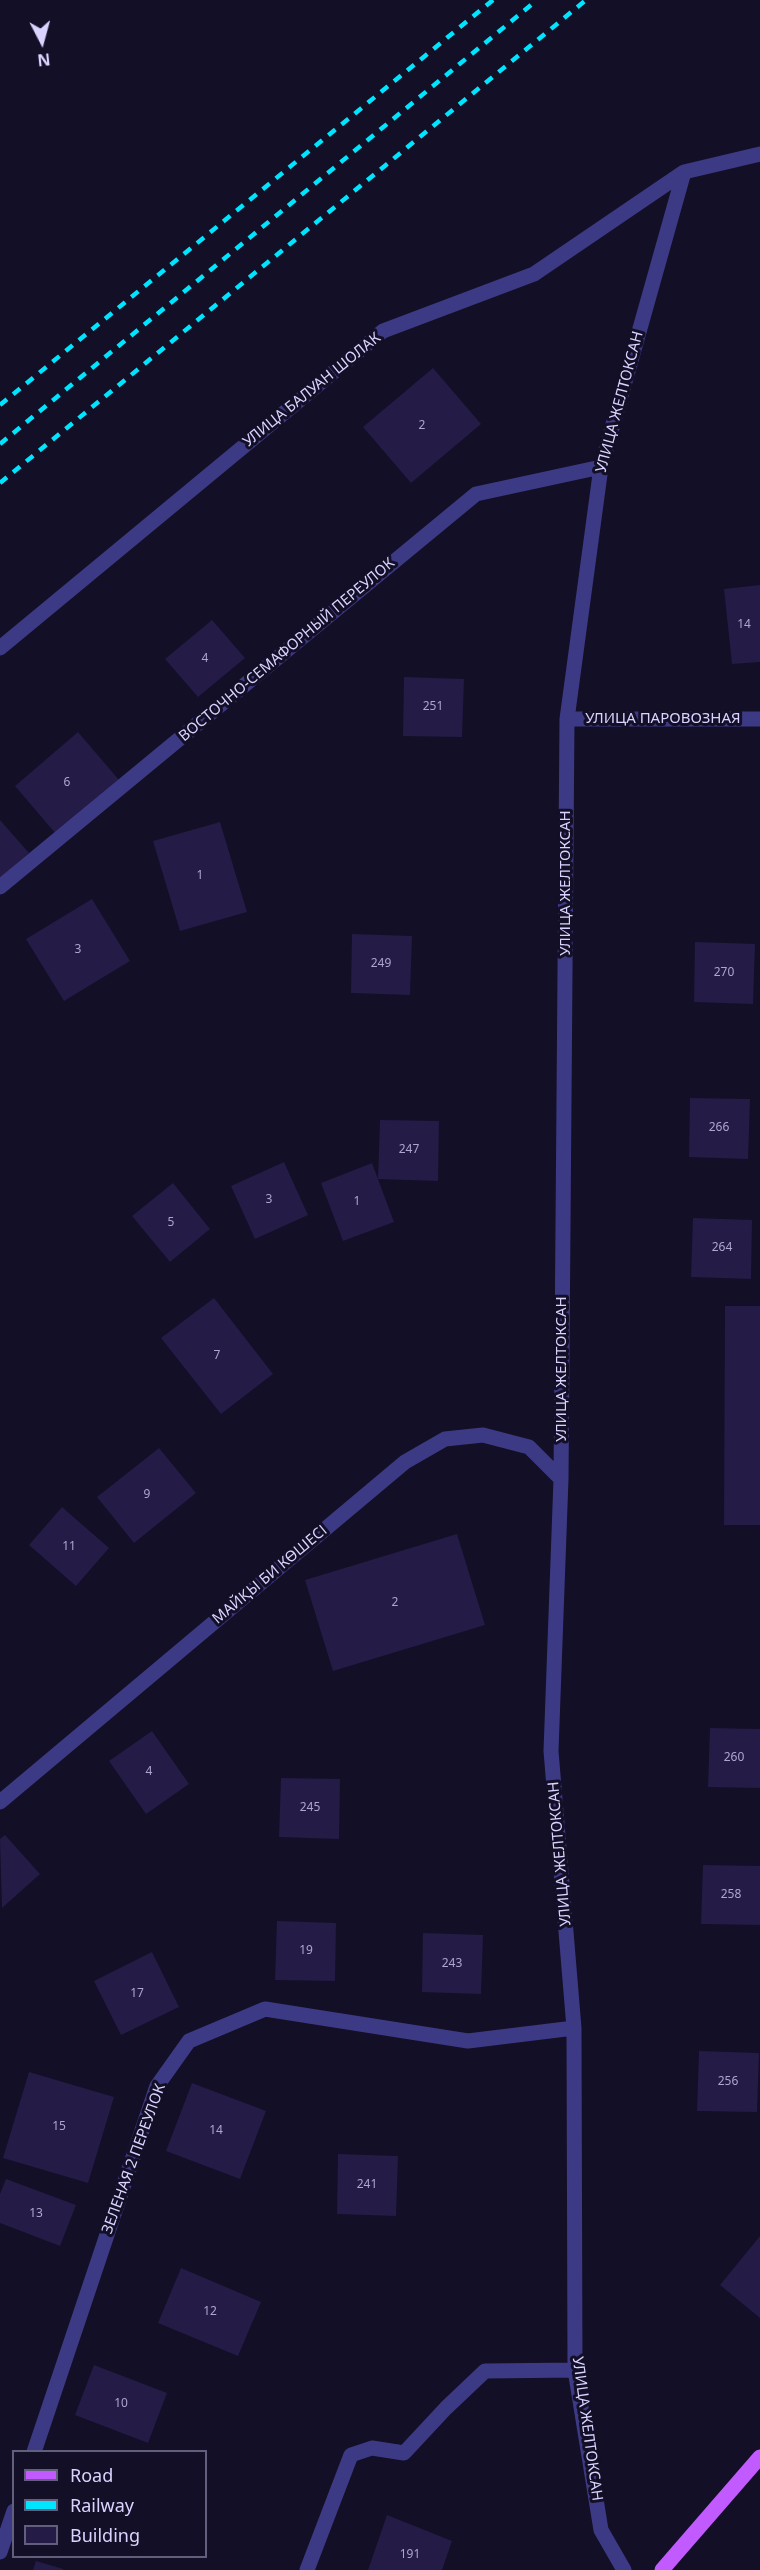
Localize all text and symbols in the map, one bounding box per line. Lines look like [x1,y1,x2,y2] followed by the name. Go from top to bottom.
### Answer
[12,12,72,72] north arrow
[36,48,52,72] text: N
[240,329,384,451] street label: УЛИЦА БАЛУАН ШОЛАК
[592,329,648,475] street label: УЛИЦА ЖЕЛТОКСАН
[419,419,425,433] house number: 2
[175,554,399,746] street label: ВОСТОЧНО-СЕМАФОРНЫЙ ПЕРЕУЛОК
[737,618,751,632] house number: 14
[202,652,208,666] house number: 4
[423,700,443,714] house number: 251
[585,710,741,728] street label: УЛИЦА ПАРОВОЗНАЯ
[64,776,70,790] house number: 6
[557,810,575,956] street label: УЛИЦА ЖЕЛТОКСАН
[197,869,203,883] house number: 1
[75,943,81,957] house number: 3
[371,957,391,971] house number: 249
[714,966,734,980] house number: 270
[709,1121,729,1135] house number: 266
[399,1143,419,1157] house number: 247
[266,1193,272,1207] house number: 3
[354,1195,360,1209] house number: 1
[168,1216,174,1230] house number: 5
[712,1241,732,1255] house number: 264
[553,1296,571,1442] street label: УЛИЦА ЖЕЛТОКСАН
[214,1349,220,1363] house number: 7
[144,1488,150,1502] house number: 9
[209,1522,331,1628] street label: МАЙҚЫ БИ КӨШЕСІ
[62,1540,76,1554] house number: 11
[392,1596,398,1610] house number: 2
[724,1751,744,1765] house number: 260
[146,1765,152,1779] house number: 4
[545,1781,575,1927] street label: УЛИЦА ЖЕЛТОКСАН
[300,1801,320,1815] house number: 245
[721,1888,741,1902] house number: 258
[299,1944,313,1958] house number: 19
[442,1957,462,1971] house number: 243
[130,1987,144,2001] house number: 17
[718,2075,738,2089] house number: 256
[98,2082,170,2236] street label: ЗЕЛЕНАЯ 2 ПЕРЕУЛОК
[52,2120,66,2134] house number: 15
[209,2124,223,2138] house number: 14
[357,2178,377,2192] house number: 241
[29,2207,43,2221] house number: 13
[203,2305,217,2319] house number: 12
[568,2356,606,2502] street label: УЛИЦА ЖЕЛТОКСАН
[114,2397,128,2411] house number: 10
[12,2450,207,2558] legend
[70,2463,113,2487] text: Road
[70,2493,134,2517] text: Railway
[70,2523,140,2547] text: Building
[400,2548,420,2562] house number: 191

